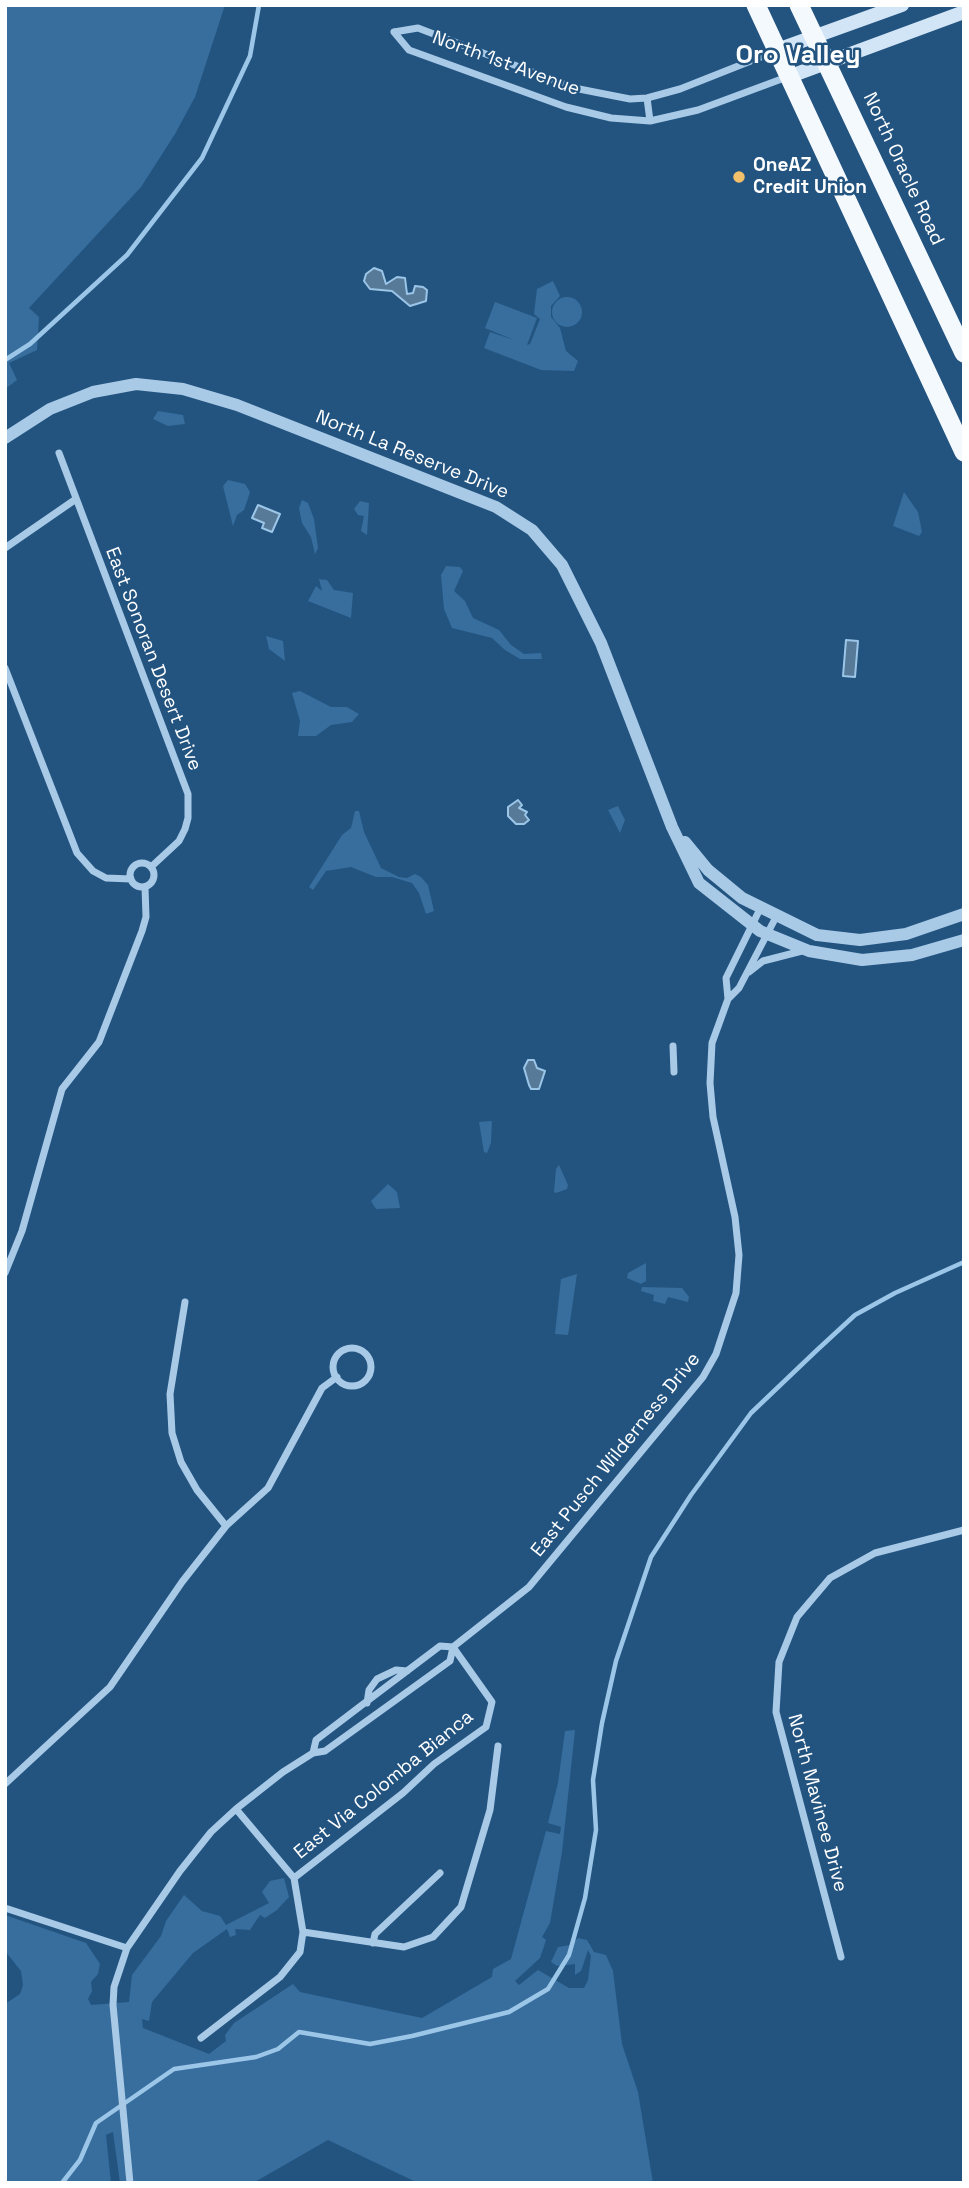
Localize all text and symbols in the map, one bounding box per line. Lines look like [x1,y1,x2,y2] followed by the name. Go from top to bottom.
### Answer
[429,27,583,101] street label: North 1st Avenue
[735,40,861,72] district label: Oro Valley
[858,89,948,249] street label: North Oracle Road
[753,155,867,199] place label: OneAZ Credit Union
[731,169,747,185] marker: OneAZ Credit Union
[312,406,512,504] street label: North La Reserve Drive
[100,544,206,774] street label: East Sonoran Desert Drive
[527,1348,705,1562] street label: East Pusch Wilderness Drive
[290,1706,478,1864] street label: East Via Colomba Bianca
[782,1712,852,1894] street label: North Mavinee Drive

